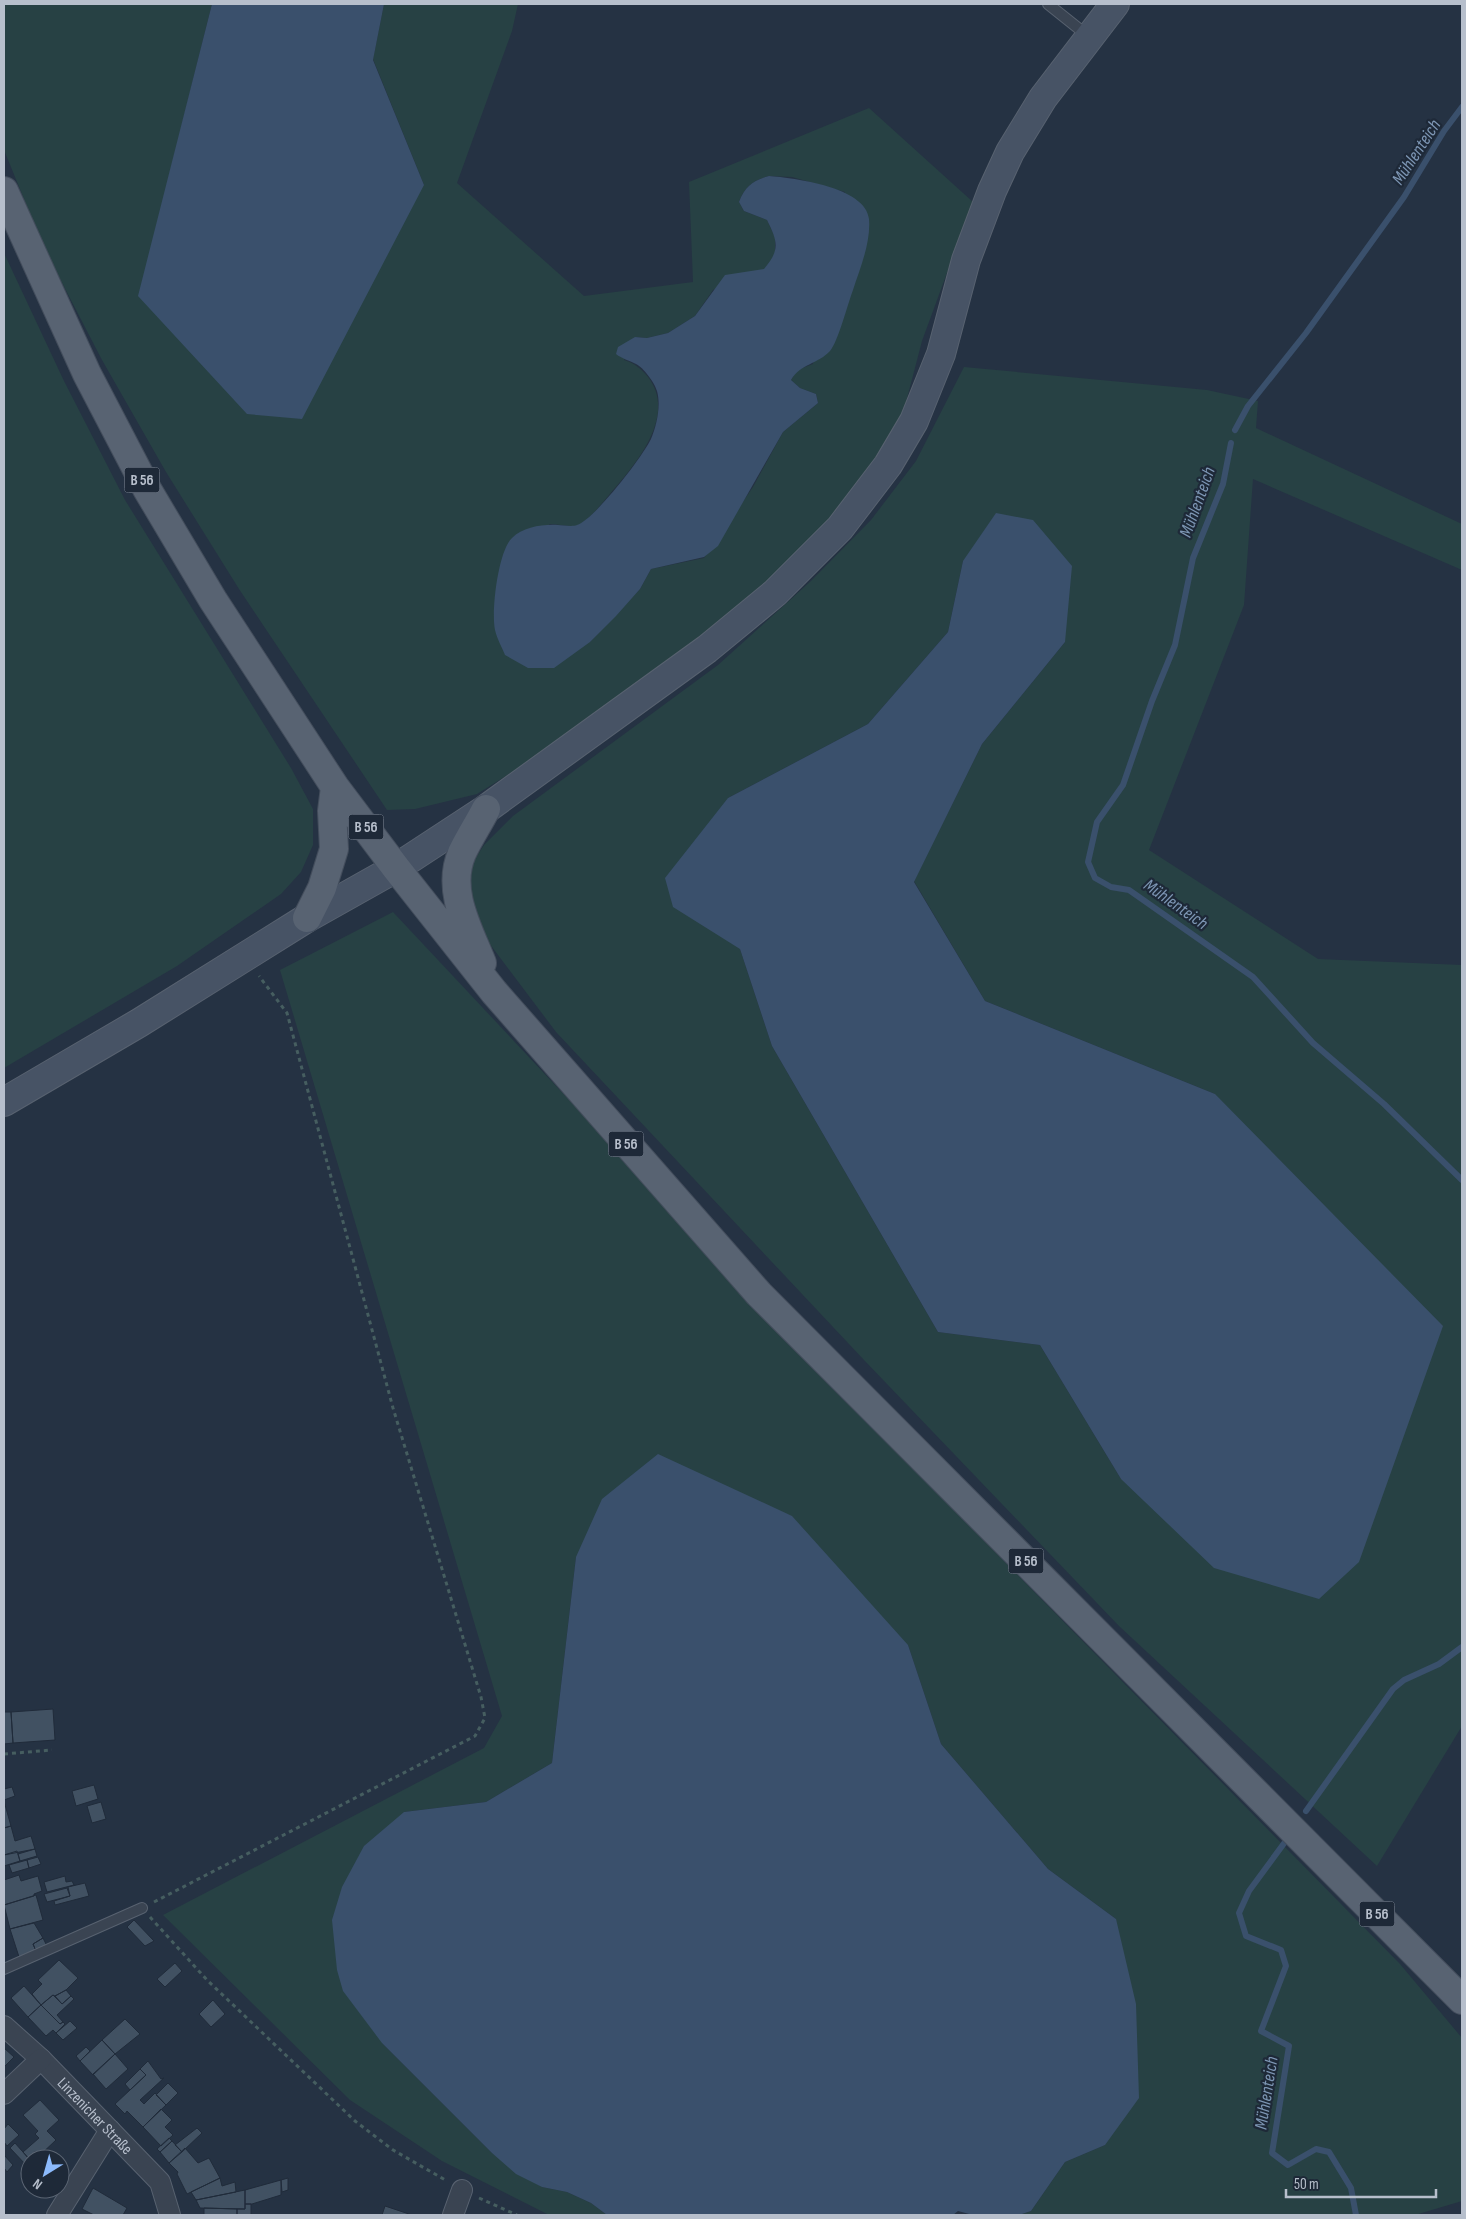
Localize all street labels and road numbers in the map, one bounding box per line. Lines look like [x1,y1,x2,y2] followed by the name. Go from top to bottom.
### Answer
[124,468,160,492] road number: B 56
[348,814,384,840] road number: B 56
[608,1132,644,1156] road number: B 56
[1008,1548,1044,1574] road number: B 56
[1360,1902,1394,1926] road number: B 56
[53,2074,136,2159] street label: Linzenicher Straße

